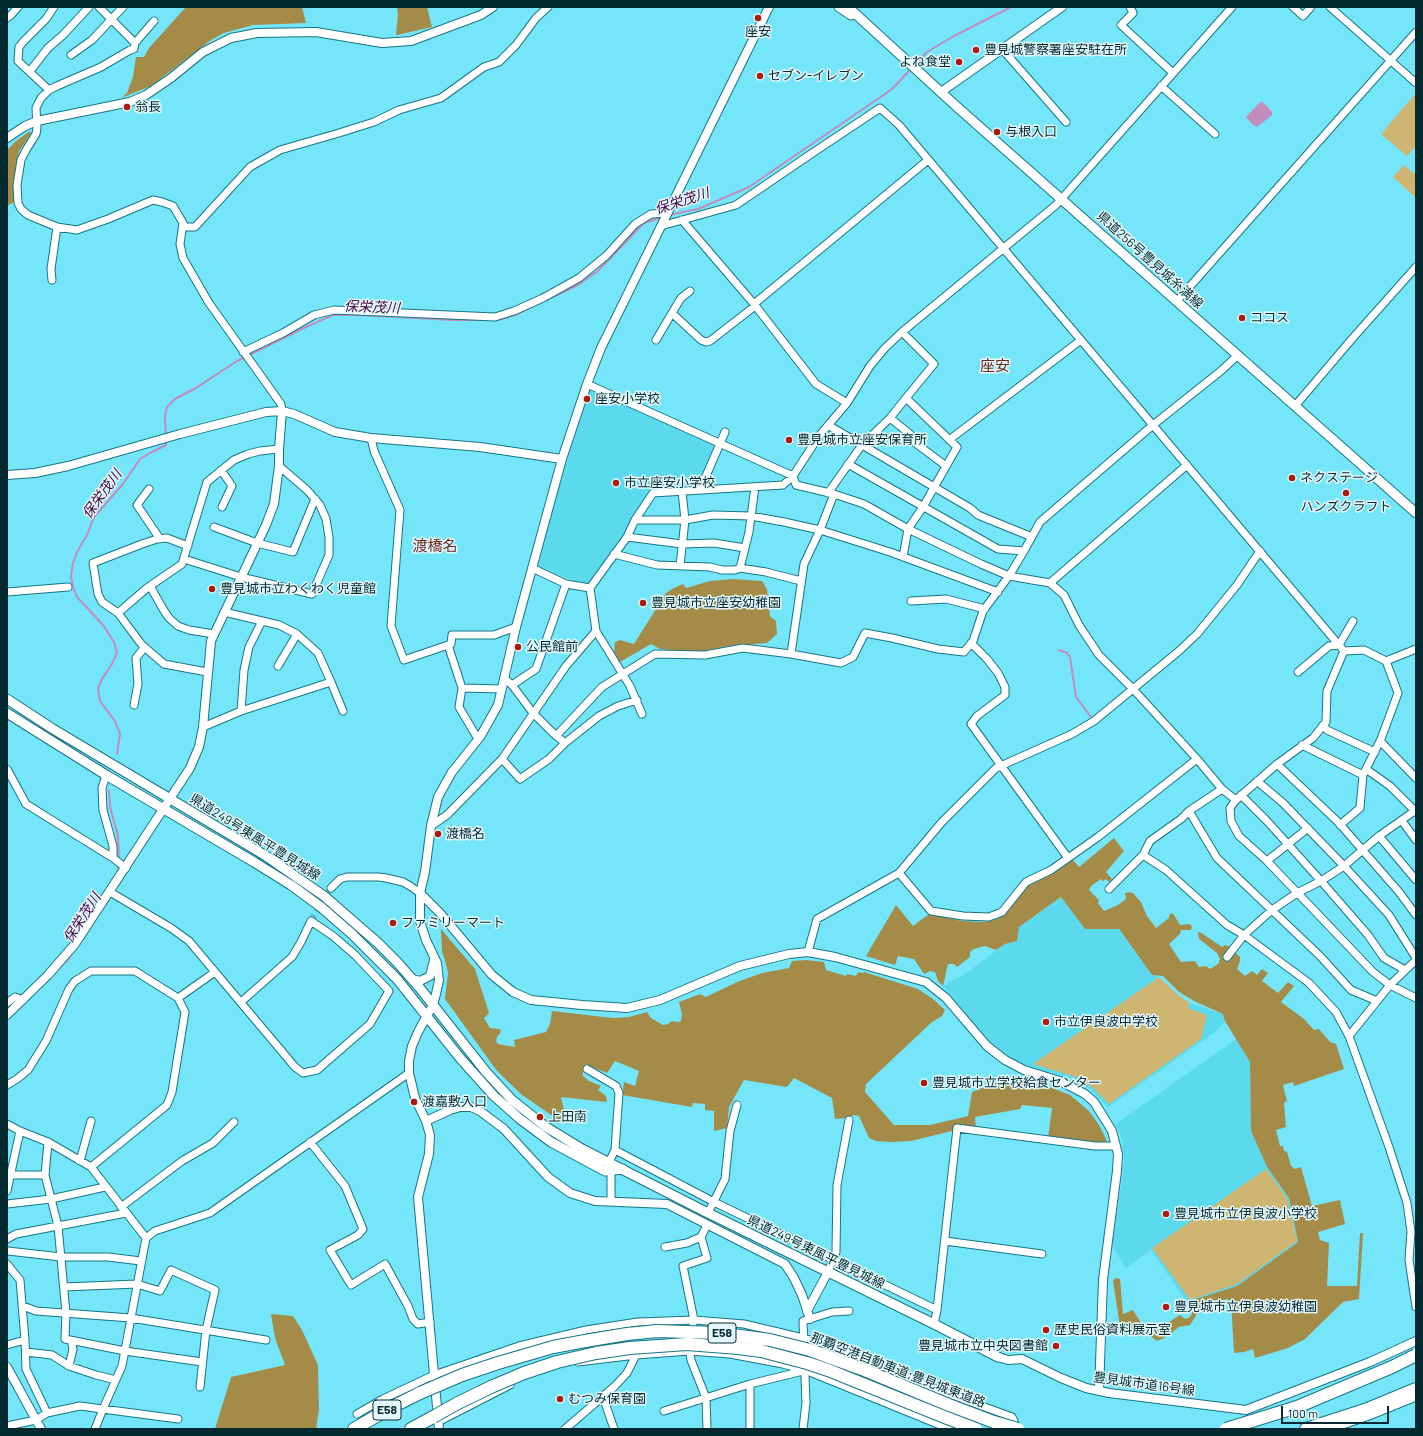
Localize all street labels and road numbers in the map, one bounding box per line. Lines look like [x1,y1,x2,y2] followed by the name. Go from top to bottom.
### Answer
[1094,208,1206,312] street label: 県道256号豊見城糸満線
[187,790,323,884] street label: 県道249号東風平豊見城線
[745,1212,887,1292] street label: 県道249号東風平豊見城線
[708,1323,736,1343] road number: E58
[808,1329,988,1411] street label: 那覇空港自動車道;豊見城東道路
[1092,1369,1196,1399] street label: 豊見城市道16号線
[373,1400,401,1420] road number: E58

